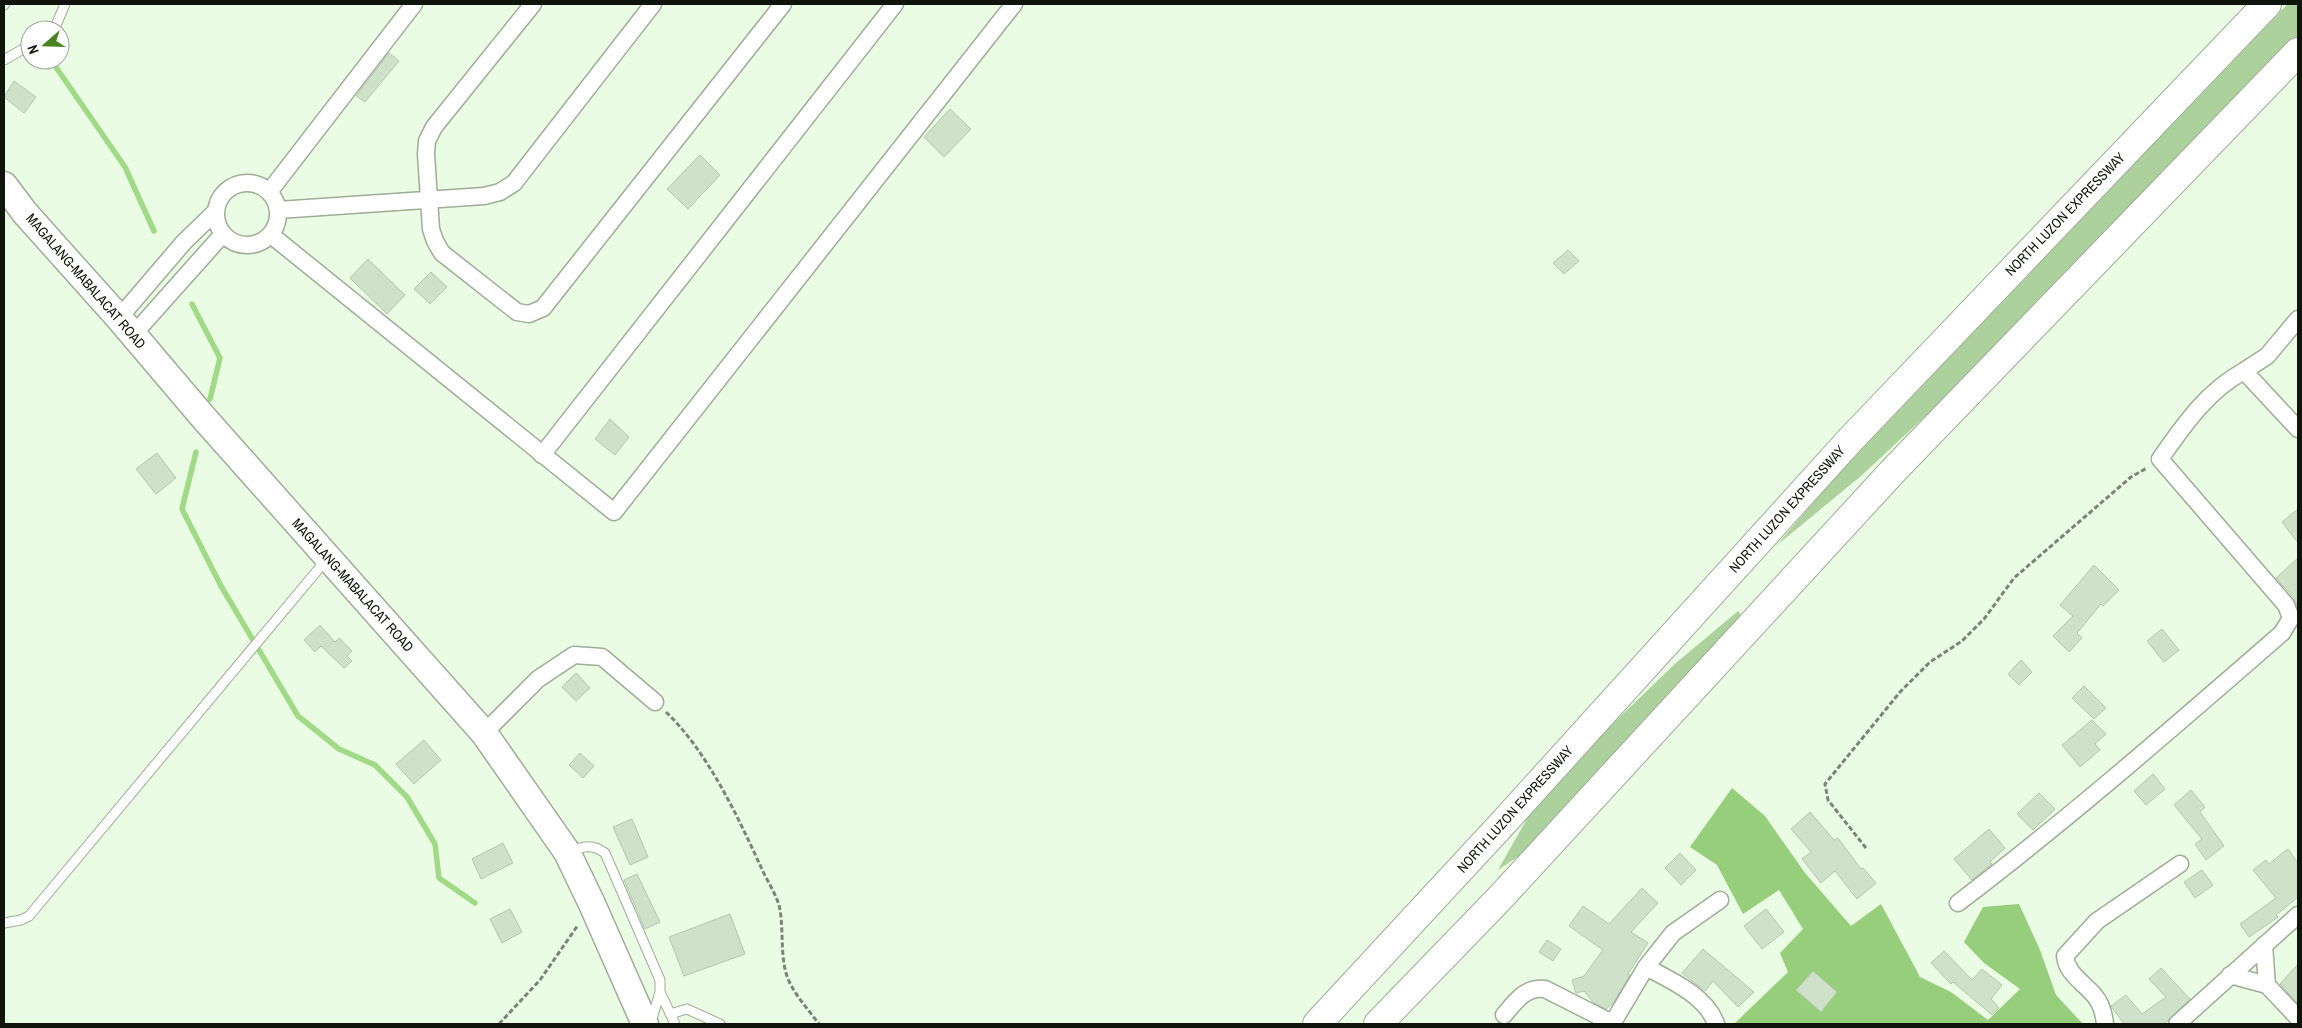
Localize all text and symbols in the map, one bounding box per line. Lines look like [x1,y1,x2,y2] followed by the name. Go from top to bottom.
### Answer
[20,20,70,70] north arrow
[23,42,43,56] text: N
[2001,148,2129,280] street label: NORTH LUZON EXPRESSWAY
[22,210,150,352] street label: MAGALANG-MABALACAT ROAD
[1725,441,1849,576] street label: NORTH LUZON EXPRESSWAY
[288,514,418,656] street label: MAGALANG-MABALACAT ROAD
[1453,741,1577,876] street label: NORTH LUZON EXPRESSWAY

